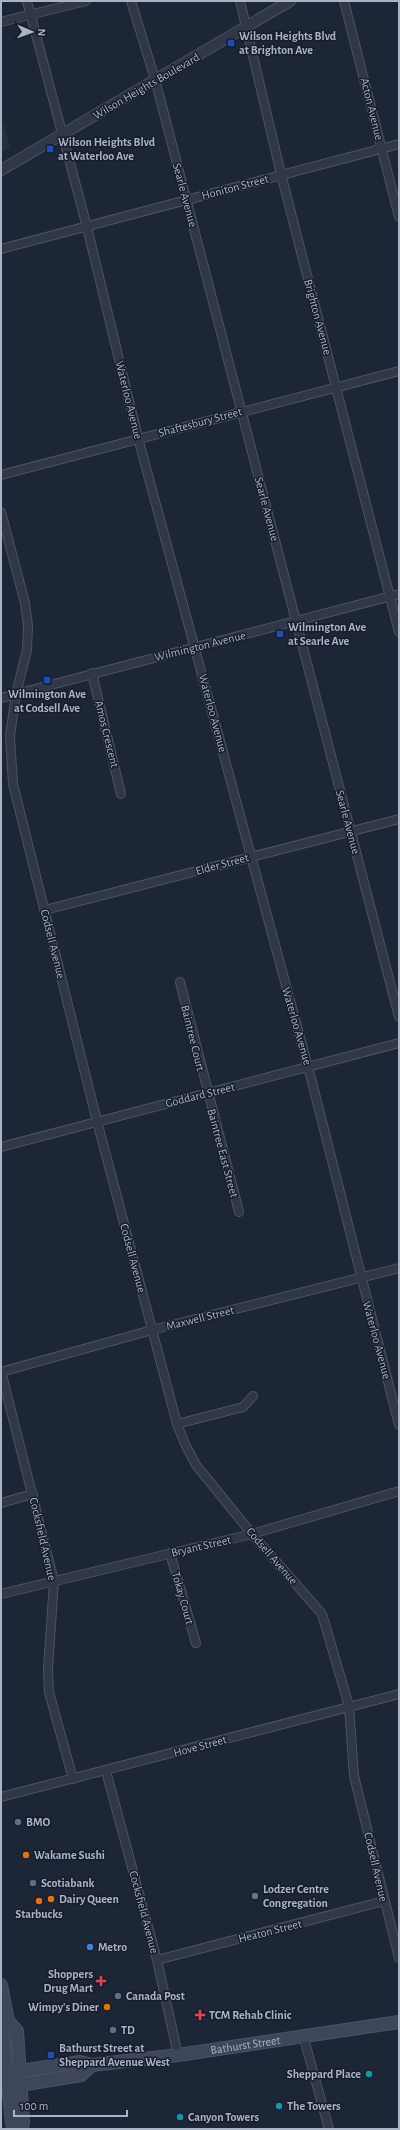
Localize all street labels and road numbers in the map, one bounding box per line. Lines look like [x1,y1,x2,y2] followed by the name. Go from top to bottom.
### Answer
[91,51,201,121] street label: Wilson Heights Boulevard
[358,77,386,141] street label: Acton Avenue
[171,162,199,228] street label: Searle Avenue
[200,172,270,202] street label: Honiton Street
[302,278,334,356] street label: Brighton Avenue
[113,360,145,440] street label: Waterloo Avenue
[157,405,244,440] street label: Shaftesbury Street
[253,476,281,542] street label: Searle Avenue
[153,629,247,663] street label: Wilmington Avenue
[197,673,229,753] street label: Waterloo Avenue
[93,699,121,769] street label: Amos Crescent
[334,789,362,855] street label: Searle Avenue
[194,851,250,877] street label: Elder Street
[39,908,67,980] street label: Codsell Avenue
[280,986,314,1066] street label: Waterloo Avenue
[179,1004,207,1072] street label: Baintree Court
[164,1081,236,1109] street label: Goddard Street
[205,1107,241,1199] street label: Baintree East Street
[118,1222,148,1294] street label: Codsell Avenue
[361,1300,393,1380] street label: Waterloo Avenue
[165,1304,235,1332] street label: Maxwell Street
[28,1496,58,1582] street label: Cocksfield Avenue
[244,1525,300,1587] street label: Codsell Avenue
[170,1533,232,1560] street label: Bryant Street
[169,1570,196,1626] street label: Tokay Court
[172,1733,228,1759] street label: Hove Street
[362,1831,390,1903] street label: Codsell Avenue
[127,1870,161,1954] street label: Cocksfield Avenue
[237,1917,303,1945] street label: Heaton Street
[210,2034,281,2056] street label: Bathurst Street

